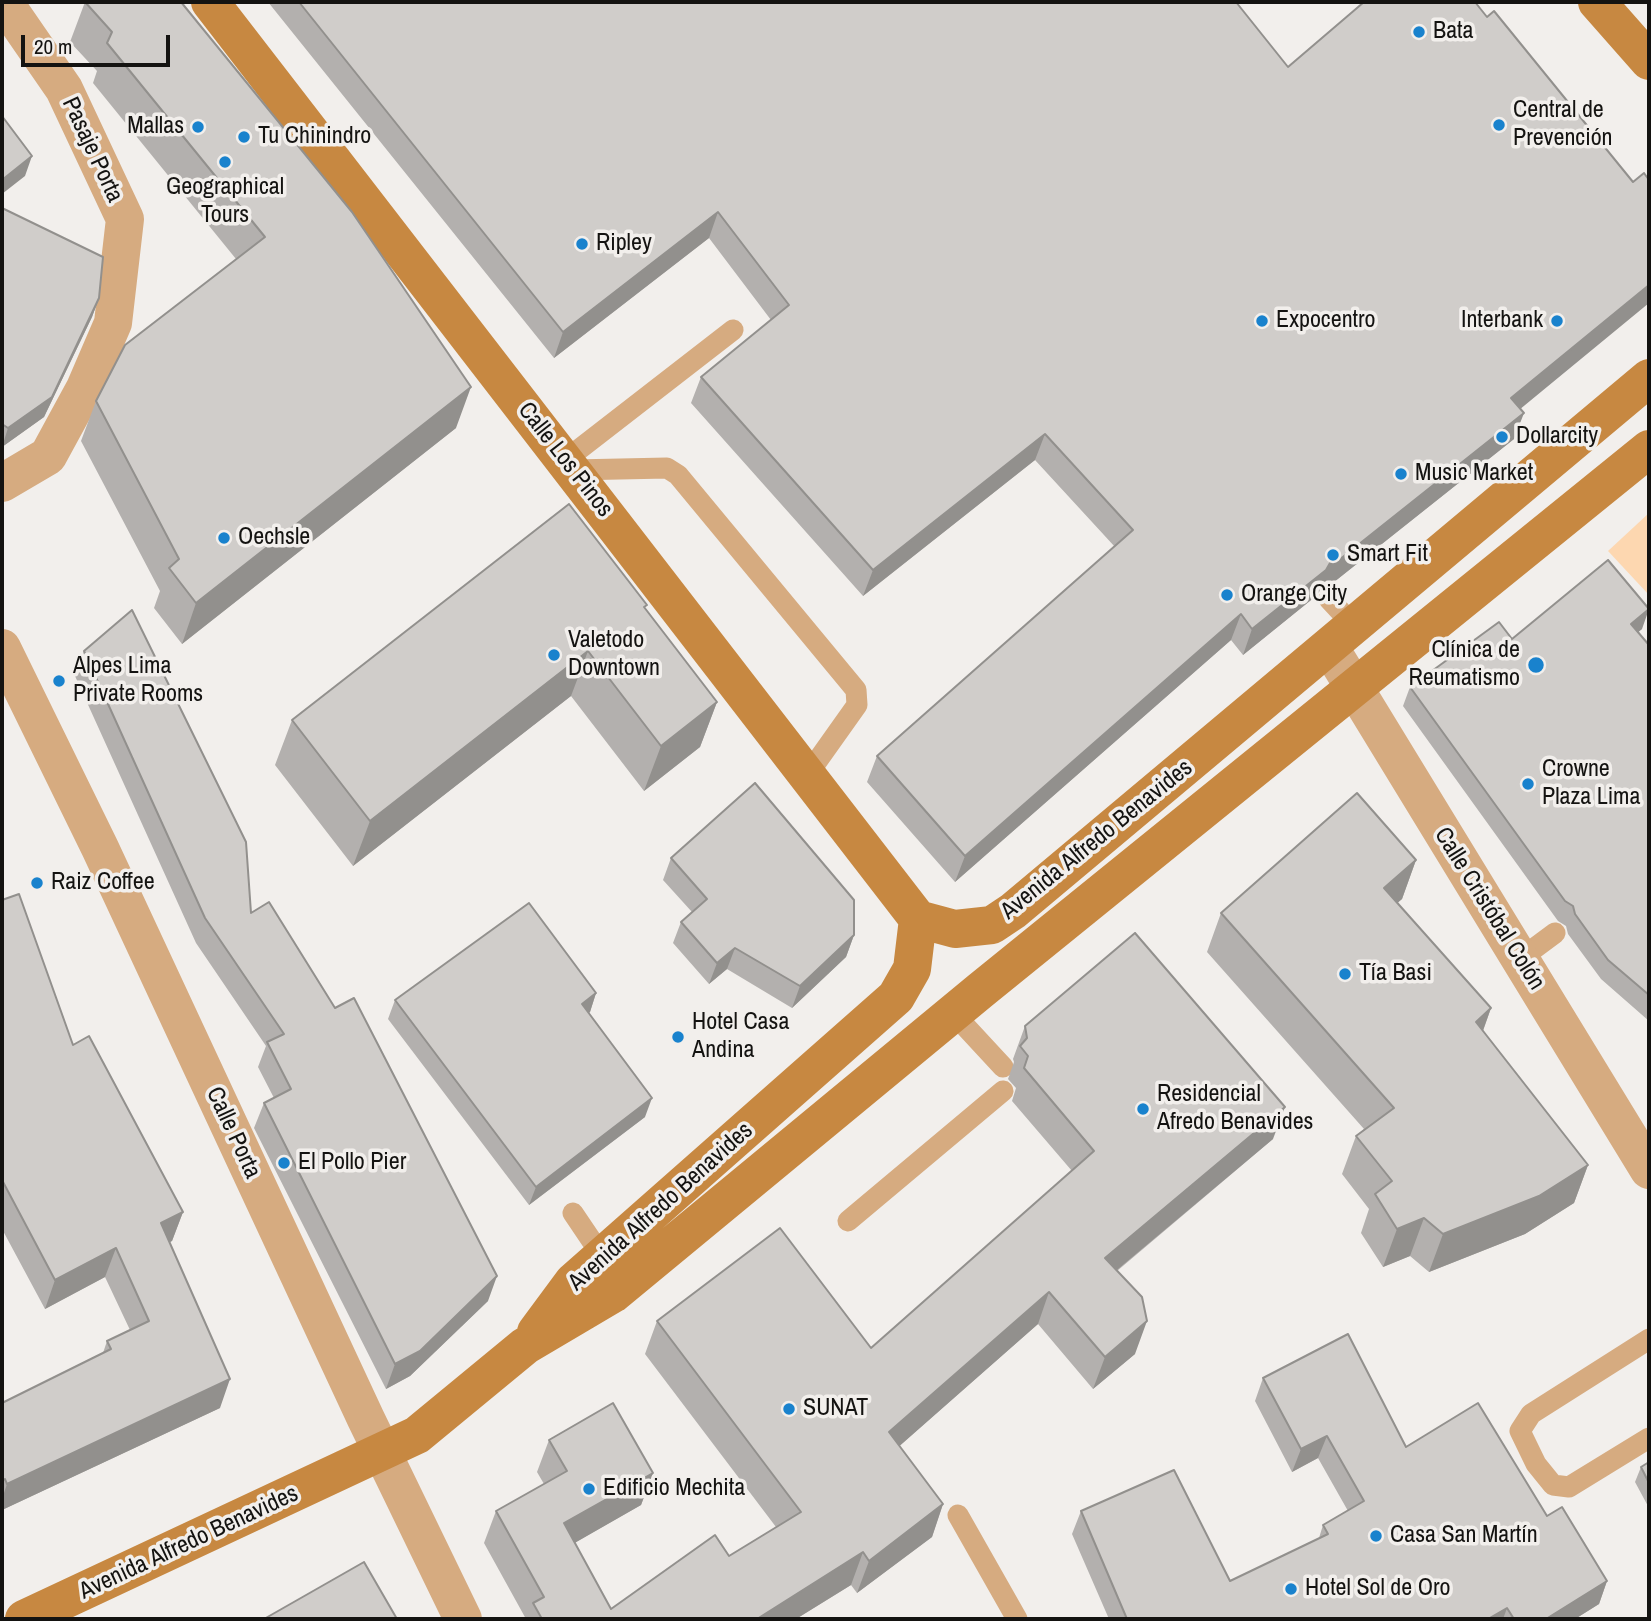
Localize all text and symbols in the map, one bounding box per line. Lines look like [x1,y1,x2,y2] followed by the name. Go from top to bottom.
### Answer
[1433,18,1473,46] place label: Bata
[24,21,173,65] scale bar
[1411,24,1427,40] marker: Bata
[34,32,72,61] text: 20 m
[55,93,129,207] street label: Pasaje Porta
[1513,97,1613,153] place label: Central de Prevención
[127,113,184,141] place label: Mallas
[1491,117,1507,133] marker: Central de Prevención
[190,119,206,135] marker: Mallas
[258,123,371,151] place label: Tu Chinindro
[236,129,252,145] marker: Tu Chinindro
[217,154,233,170] marker: Geographical Tours
[166,174,284,230] place label: Geographical Tours
[596,230,652,258] place label: Ripley
[574,236,590,252] marker: Ripley
[1276,307,1376,335] place label: Expocentro
[1461,307,1543,335] place label: Interbank
[1254,313,1270,329] marker: Expocentro
[1549,313,1565,329] marker: Interbank
[511,397,619,523] street label: Calle Los Pinos
[1516,423,1598,451] place label: Dollarcity
[1494,429,1510,445] marker: Dollarcity
[1415,460,1533,488] place label: Music Market
[1393,466,1409,482] marker: Music Market
[238,524,310,552] place label: Oechsle
[216,530,232,546] marker: Oechsle
[1347,541,1428,569] place label: Smart Fit
[1325,547,1341,563] marker: Smart Fit
[1241,581,1347,609] place label: Orange City
[1219,587,1235,603] marker: Orange City
[568,627,660,683] place label: Valetodo Downtown
[1408,637,1520,693] place label: Clínica de Reumatismo
[546,647,562,663] marker: Valetodo Downtown
[73,653,203,709] place label: Alpes Lima Private Rooms
[1526,655,1546,675] marker: Clínica de Reumatismo
[51,673,67,689] marker: Alpes Lima Private Rooms
[995,754,1199,926] street label: Avenida Alfredo Benavides
[1542,756,1640,812] place label: Crowne Plaza Lima
[1520,776,1536,792] marker: Crowne Plaza Lima
[1428,823,1550,995] street label: Calle Cristóbal Colón
[51,869,155,897] place label: Raiz Coffee
[29,875,45,891] marker: Raiz Coffee
[1359,960,1432,988] place label: Tía Basi
[1337,966,1353,982] marker: Tía Basi
[692,1009,789,1065] place label: Hotel Casa Andina
[670,1029,686,1045] marker: Hotel Casa Andina
[1157,1081,1313,1137] place label: Residencial Afredo Benavides
[199,1083,267,1183] street label: Calle Porta
[1135,1101,1151,1117] marker: Residencial Afredo Benavides
[563,1117,759,1297] street label: Avenida Alfredo Benavides
[298,1149,406,1177] place label: El Pollo Pier
[276,1155,292,1171] marker: El Pollo Pier
[803,1395,868,1423] place label: SUNAT
[781,1401,797,1417] marker: SUNAT
[603,1475,745,1503] place label: Edificio Mechita
[75,1480,303,1606] street label: Avenida Alfredo Benavides
[581,1481,597,1497] marker: Edificio Mechita
[1390,1522,1538,1550] place label: Casa San Martín
[1368,1528,1384,1544] marker: Casa San Martín
[1305,1575,1450,1603] place label: Hotel Sol de Oro
[1283,1581,1299,1597] marker: Hotel Sol de Oro

